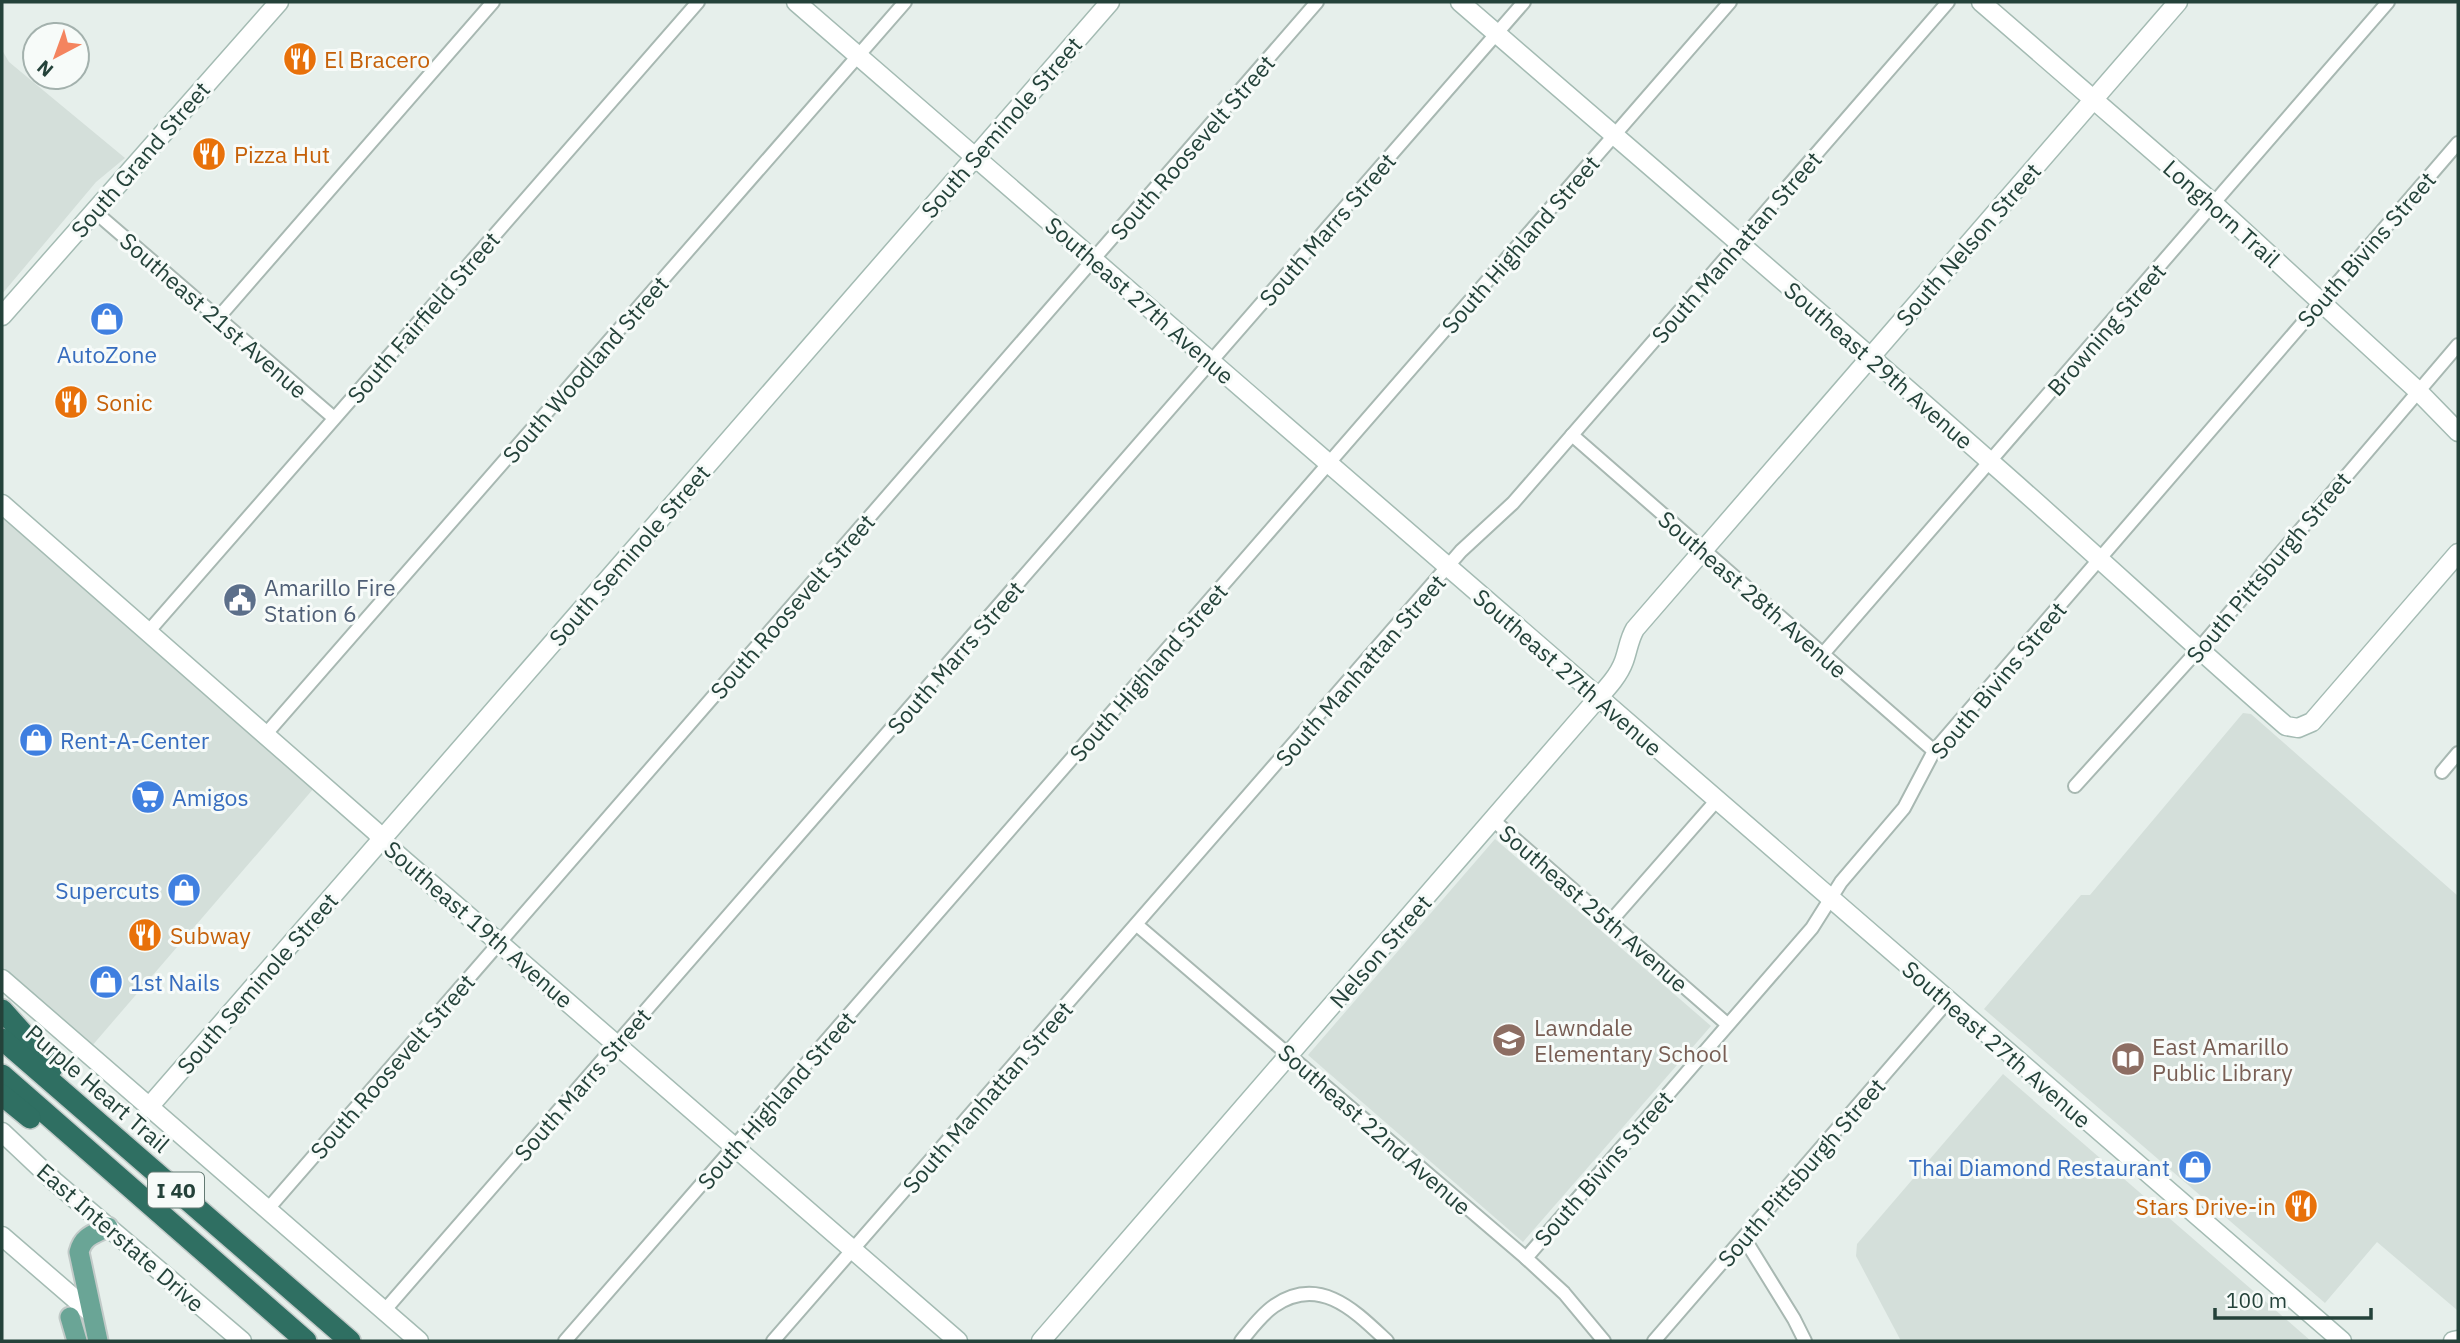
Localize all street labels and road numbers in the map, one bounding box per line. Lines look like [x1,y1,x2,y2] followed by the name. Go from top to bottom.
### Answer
[914,30,1088,224] street label: South Seminole Street
[1103,48,1281,246] street label: South Roosevelt Street
[64,75,216,243] street label: South Grand Street
[1644,145,1828,349] street label: South Manhattan Street
[1252,146,1402,312] street label: South Marrs Street
[1434,149,1606,339] street label: South Highland Street
[2157,153,2287,273] street label: Longhorn Trail
[1889,156,2047,332] street label: South Nelson Street
[2290,165,2442,333] street label: South Bivins Street
[1039,210,1241,390] street label: Southeast 27th Avenue
[114,225,314,405] street label: Southeast 21st Avenue
[340,225,506,409] street label: South Fairfield Street
[2040,256,2172,402] street label: Browning Street
[495,269,675,469] street label: South Woodland Street
[1778,275,1980,455] street label: Southeast 29th Avenue
[542,458,716,652] street label: South Seminole Street
[2179,465,2357,669] street label: South Pittsburgh Street
[1652,504,1854,684] street label: Southeast 28th Avenue
[703,507,881,705] street label: South Roosevelt Street
[1268,568,1452,772] street label: South Manhattan Street
[880,574,1030,740] street label: South Marrs Street
[1062,577,1234,767] street label: South Highland Street
[1467,582,1669,762] street label: Southeast 27th Avenue
[1923,595,2073,765] street label: South Bivins Street
[1493,818,1695,998] street label: Southeast 25th Avenue
[378,834,580,1014] street label: Southeast 19th Avenue
[170,886,344,1080] street label: South Seminole Street
[1322,888,1438,1014] street label: Nelson Street
[1896,954,2098,1134] street label: Southeast 27th Avenue
[303,967,481,1165] street label: South Roosevelt Street
[895,995,1079,1199] street label: South Manhattan Street
[507,1001,657,1167] street label: South Marrs Street
[690,1005,862,1195] street label: South Highland Street
[20,1017,176,1159] street label: Purple Heart Trail
[1272,1037,1478,1221] street label: Southeast 22nd Avenue
[1711,1071,1891,1273] street label: South Pittsburgh Street
[1527,1084,1679,1252] street label: South Bivins Street
[31,1156,211,1318] street label: East Interstate Drive
[148,1172,204,1208] road number: I 40

